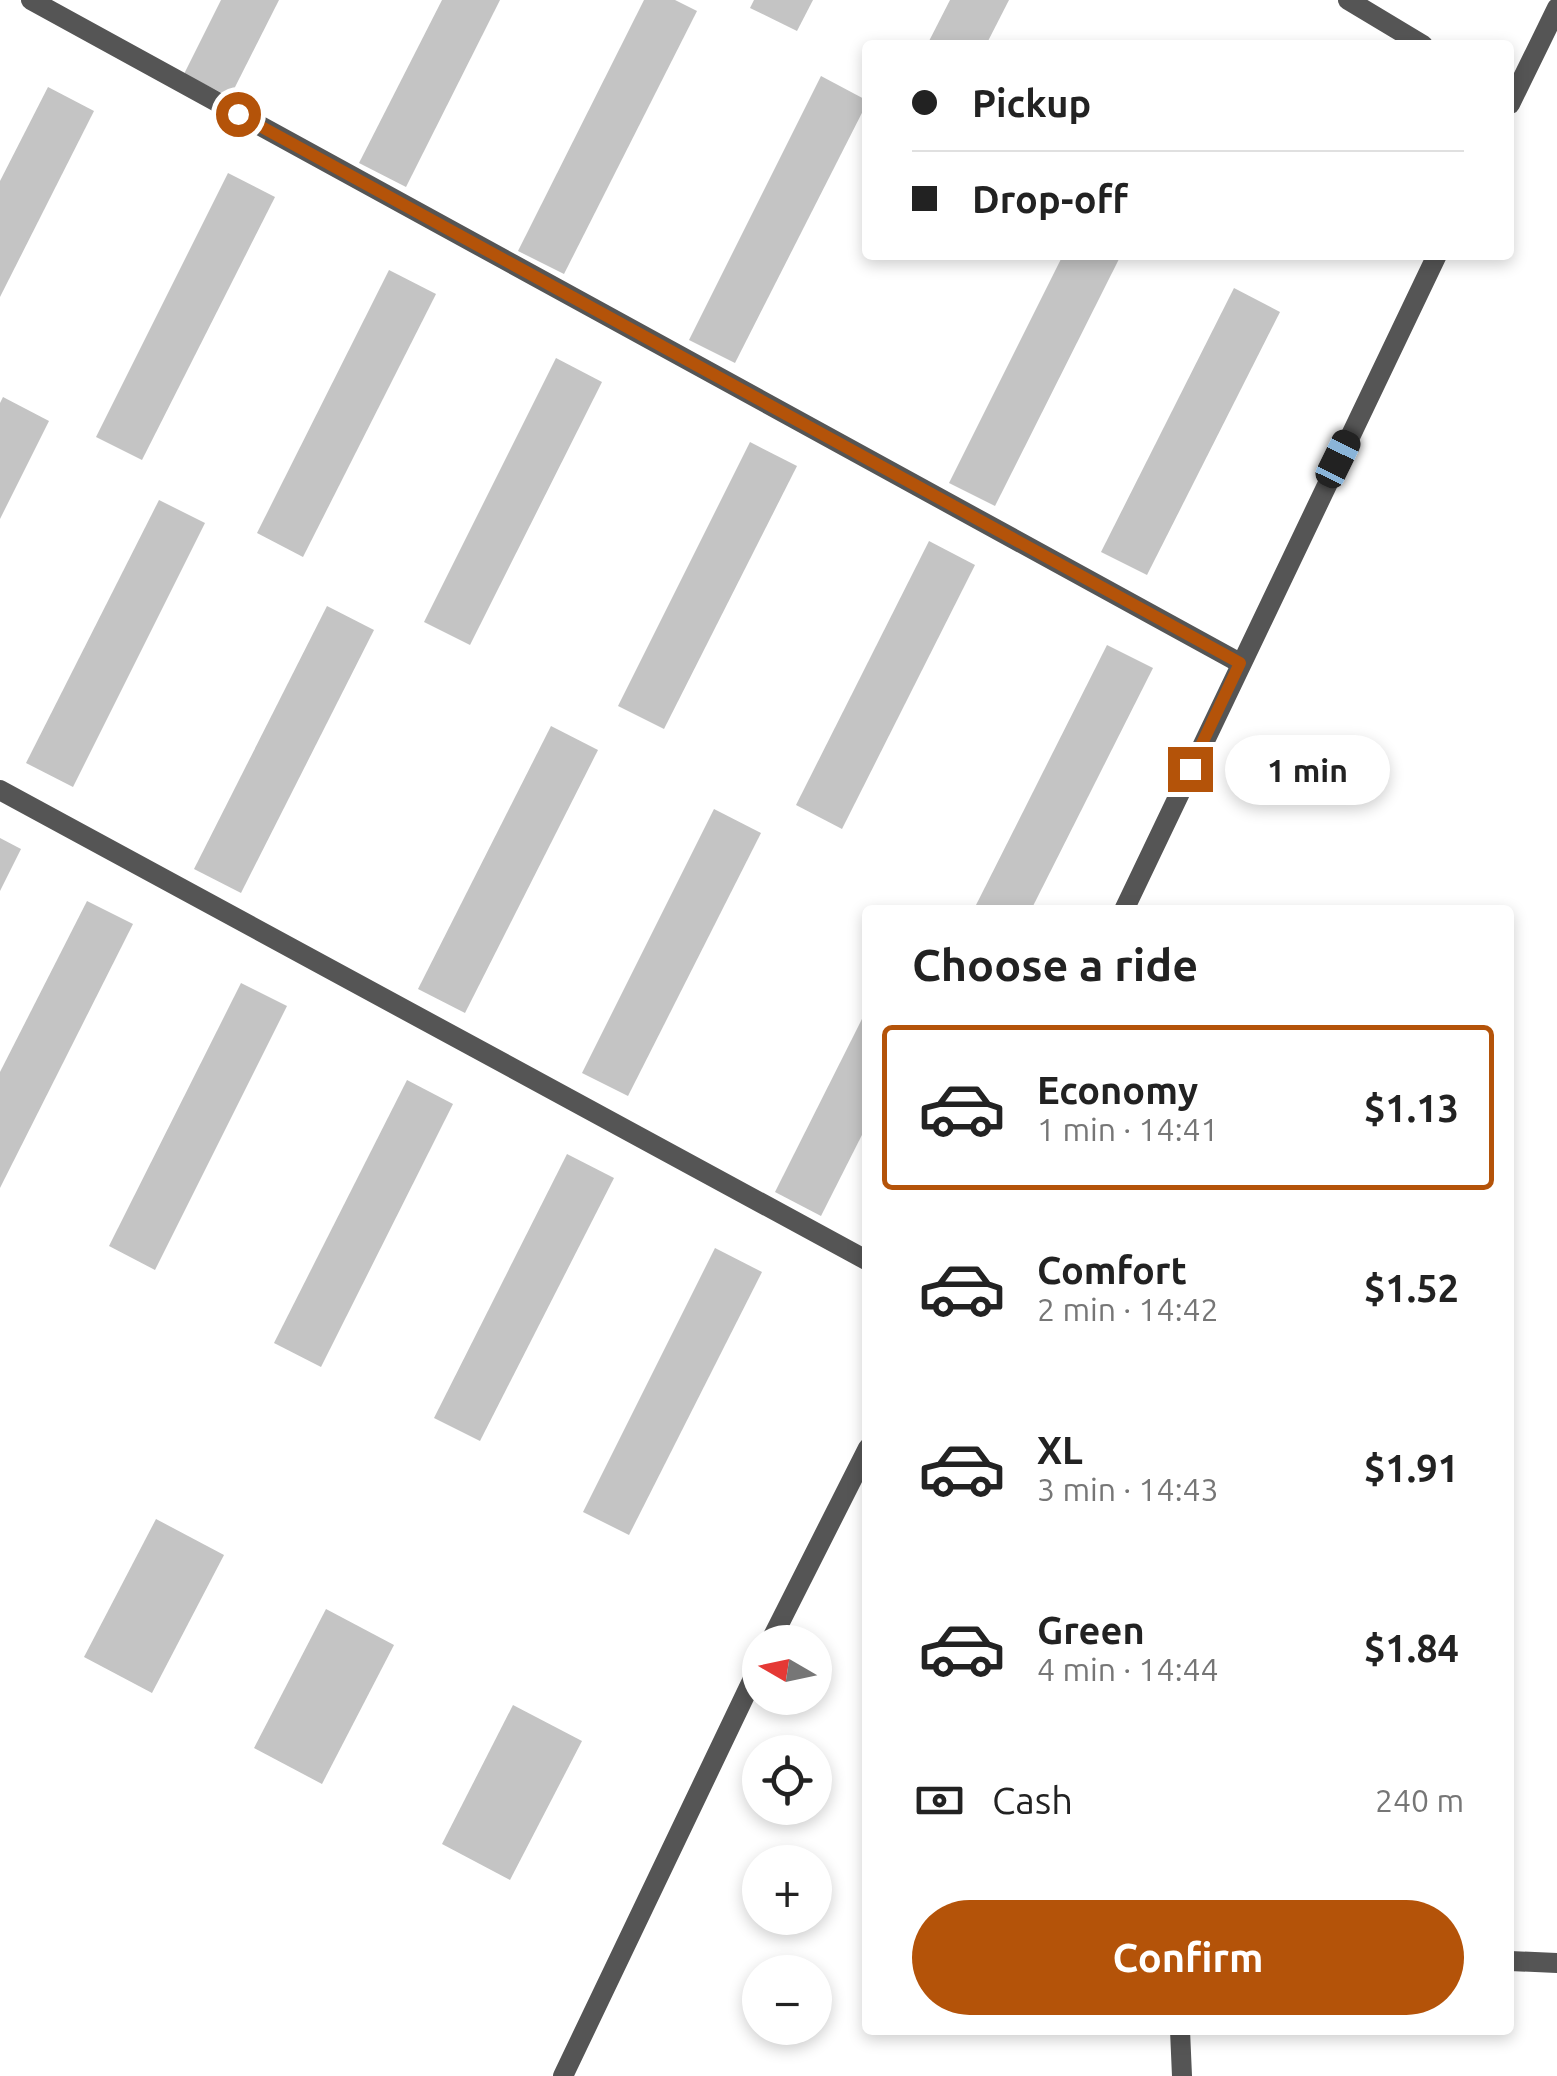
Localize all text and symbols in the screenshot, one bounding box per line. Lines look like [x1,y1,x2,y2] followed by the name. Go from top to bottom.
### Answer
[972,82,1091,124] text: Pickup
[216,92,261,137] route start
[972,178,1128,220] text: Drop-off
[1311,425,1365,493] car
[1225,734,1390,804] callout: 1 min
[1168,747,1213,792] route end
[1267,752,1348,788] text: 1 min
[912,939,1198,990] text: Choose a ride
[917,1063,1007,1153] icon: car
[1037,1069,1198,1111] text: Economy
[1364,1087,1459,1129] text: $1.13
[1037,1111,1219,1147] text: 1 min · 14:41
[917,1243,1007,1333] icon: car
[1037,1249,1187,1291] text: Comfort
[1364,1267,1459,1309] text: $1.52
[1037,1291,1219,1327] text: 2 min · 14:42
[917,1423,1007,1513] icon: car
[1037,1429,1083,1471] text: XL
[1364,1447,1459,1489] text: $1.91
[1037,1471,1219,1507] text: 3 min · 14:43
[917,1603,1007,1693] icon: car
[1037,1609,1145,1651] text: Green
[742,1625,832,1715] north arrow
[742,1625,832,2045] map controls
[1364,1627,1459,1669] text: $1.84
[1037,1651,1219,1687] text: 4 min · 14:44
[742,1735,832,1825] button: locate
[912,1773,967,1828] icon: cash
[992,1779,1073,1821] text: Cash
[1375,1782,1464,1818] text: 240 m
[742,1845,832,1935] button: +
[912,1900,1464,2015] button: Confirm
[742,1955,832,2045] button: −

